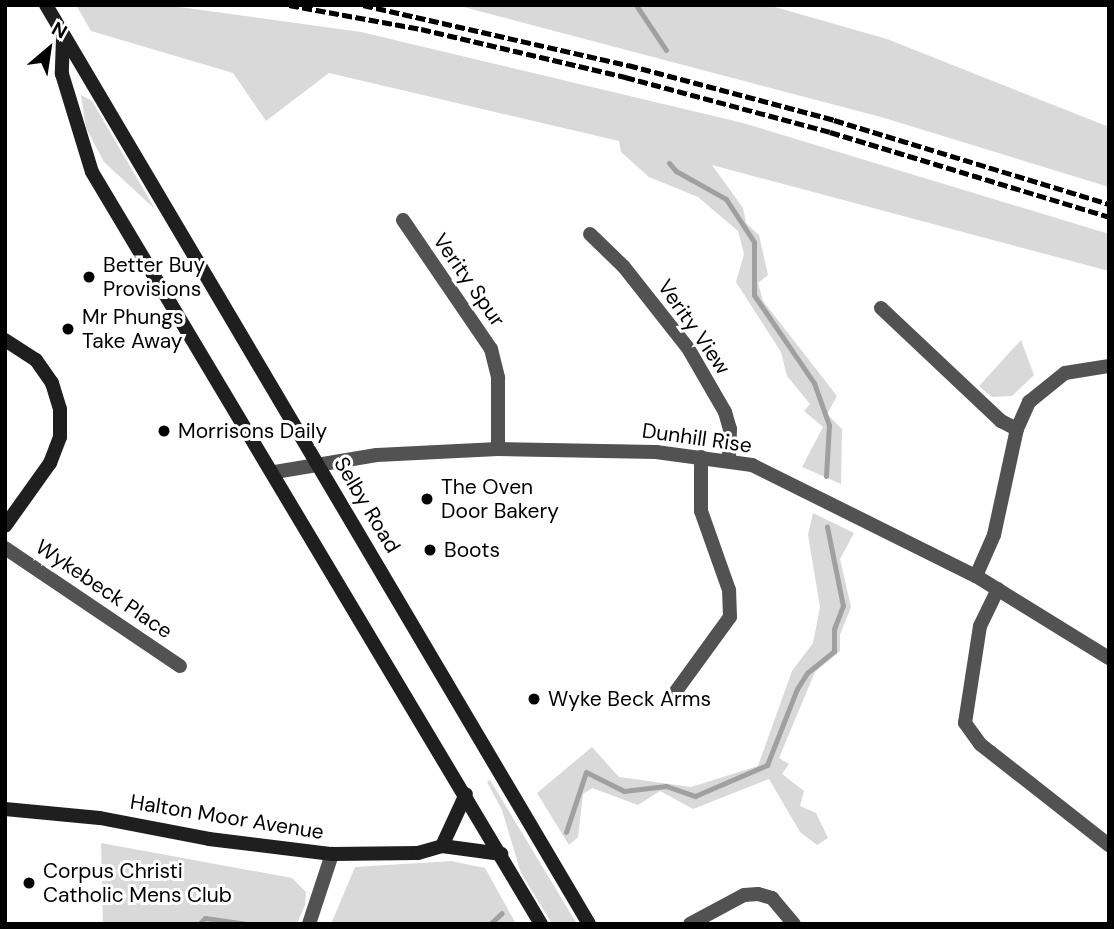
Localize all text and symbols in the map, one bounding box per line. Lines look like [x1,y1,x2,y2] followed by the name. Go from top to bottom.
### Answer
[14,14,84,84] north arrow
[47,16,72,44] text: N
[428,229,510,331] street label: Verity Spur
[103,252,205,302] place label: Better Buy Provisions
[81,269,97,285] marker: Better Buy Provisions
[652,275,736,379] street label: Verity View
[82,304,184,354] place label: Mr Phungs Take Away
[60,321,76,337] marker: Mr Phungs Take Away
[178,418,327,444] place label: Morrisons Daily
[640,418,754,458] street label: Dunhill Rise
[156,423,172,439] marker: Morrisons Daily
[329,453,405,557] street label: Selby Road
[441,474,559,524] place label: The Oven Door Bakery
[419,491,435,507] marker: The Oven Door Bakery
[31,534,177,644] street label: Wykebeck Place
[444,537,500,563] place label: Boots
[422,542,438,558] marker: Boots
[548,686,711,712] place label: Wyke Beck Arms
[526,691,542,707] marker: Wyke Beck Arms
[128,789,326,845] street label: Halton Moor Avenue
[43,858,232,908] place label: Corpus Christi Catholic Mens Club
[21,875,37,891] marker: Corpus Christi Catholic Mens Club

